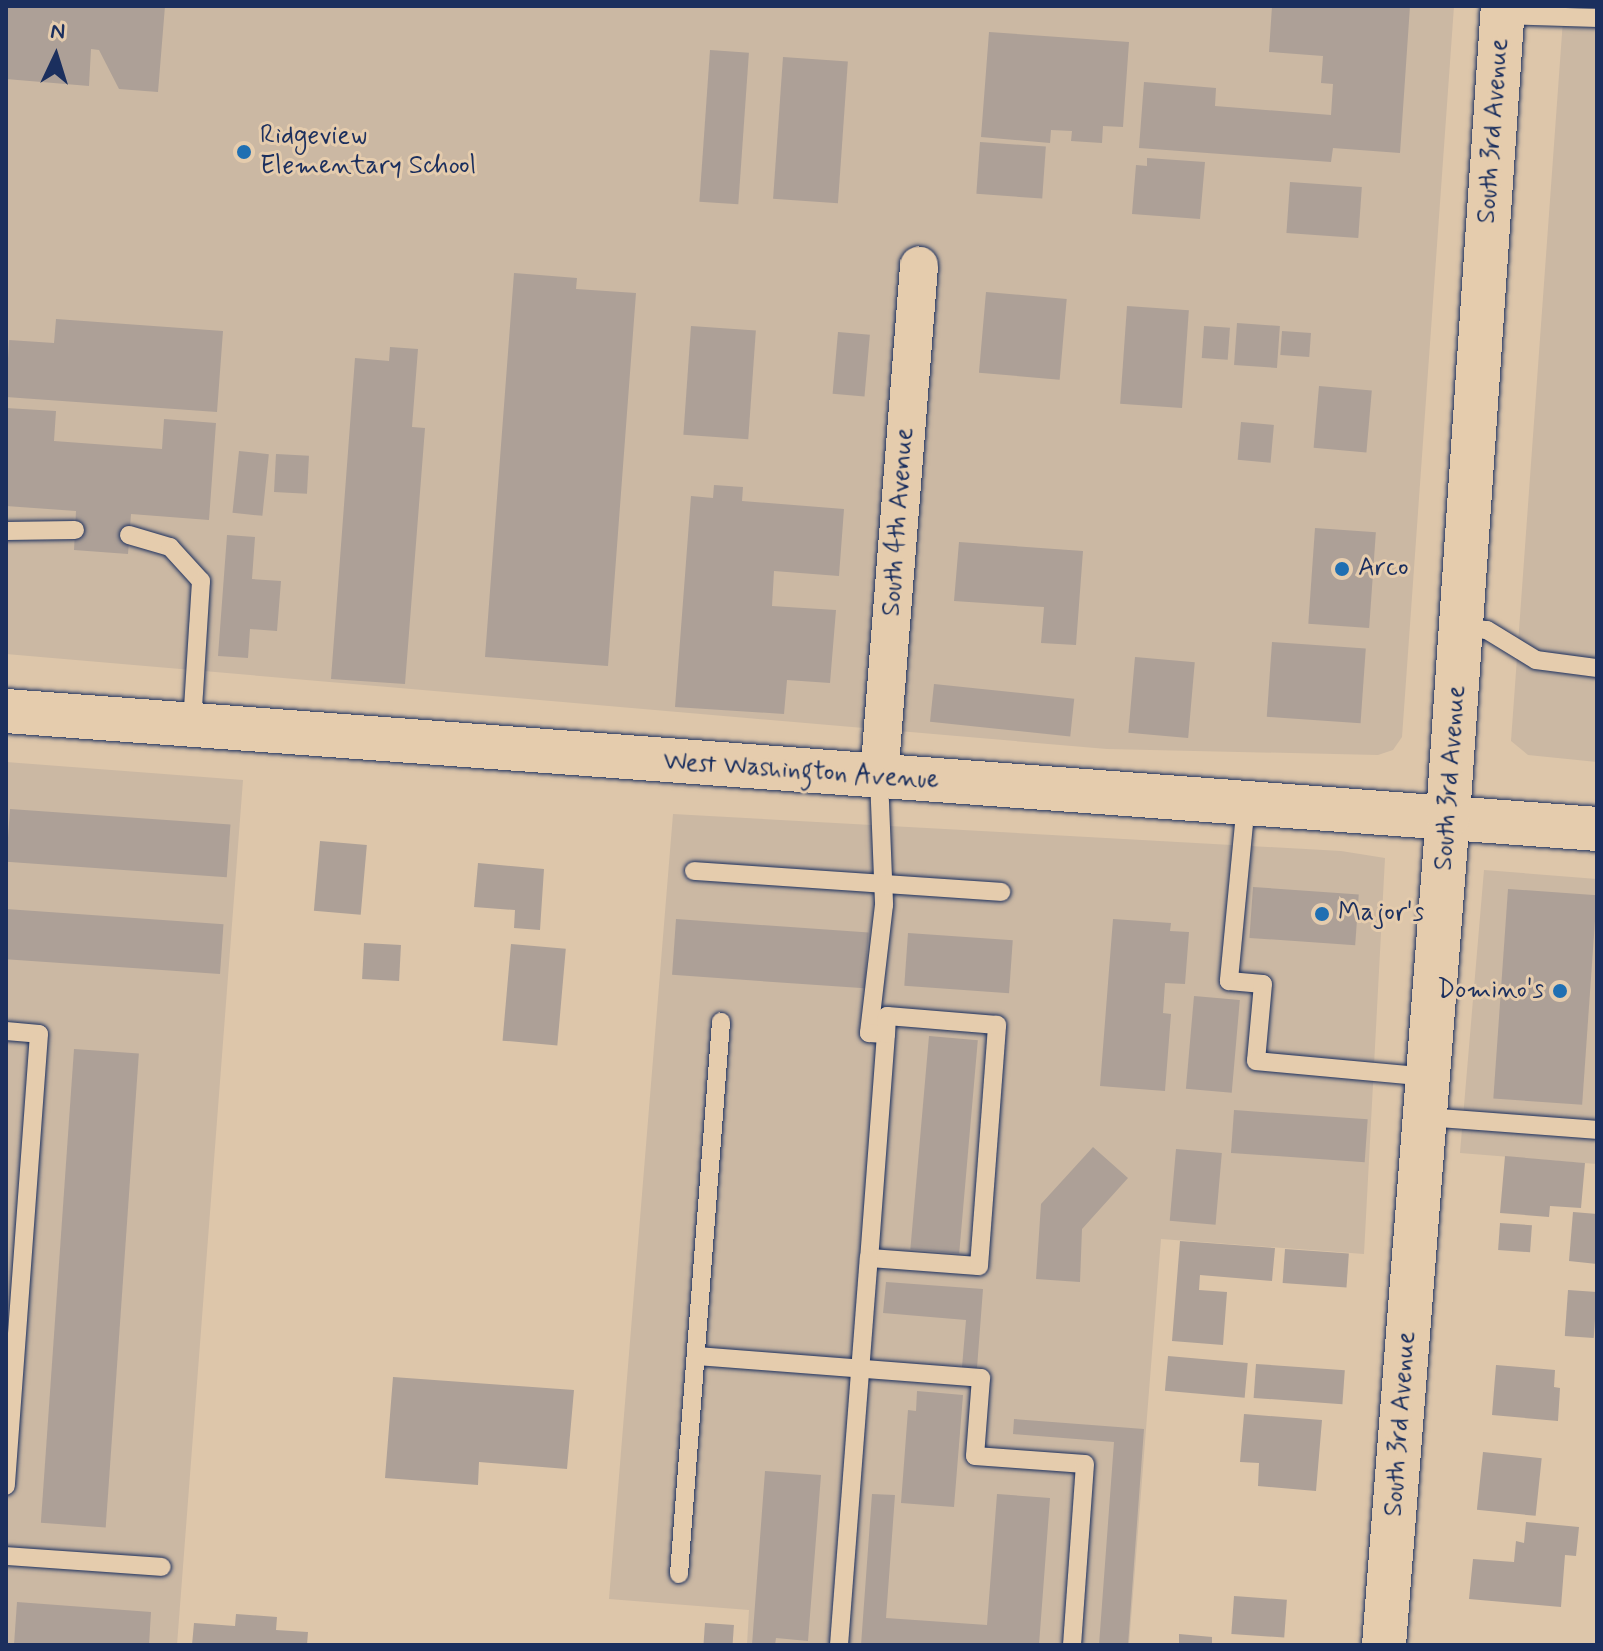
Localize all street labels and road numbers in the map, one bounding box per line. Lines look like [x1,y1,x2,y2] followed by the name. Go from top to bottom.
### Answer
[1472,37,1516,225] street label: South 3rd Avenue
[877,427,921,617] street label: South 4th Avenue
[1429,684,1473,872] street label: South 3rd Avenue
[664,747,938,797] street label: West Washington Avenue
[1379,1330,1423,1518] street label: South 3rd Avenue

